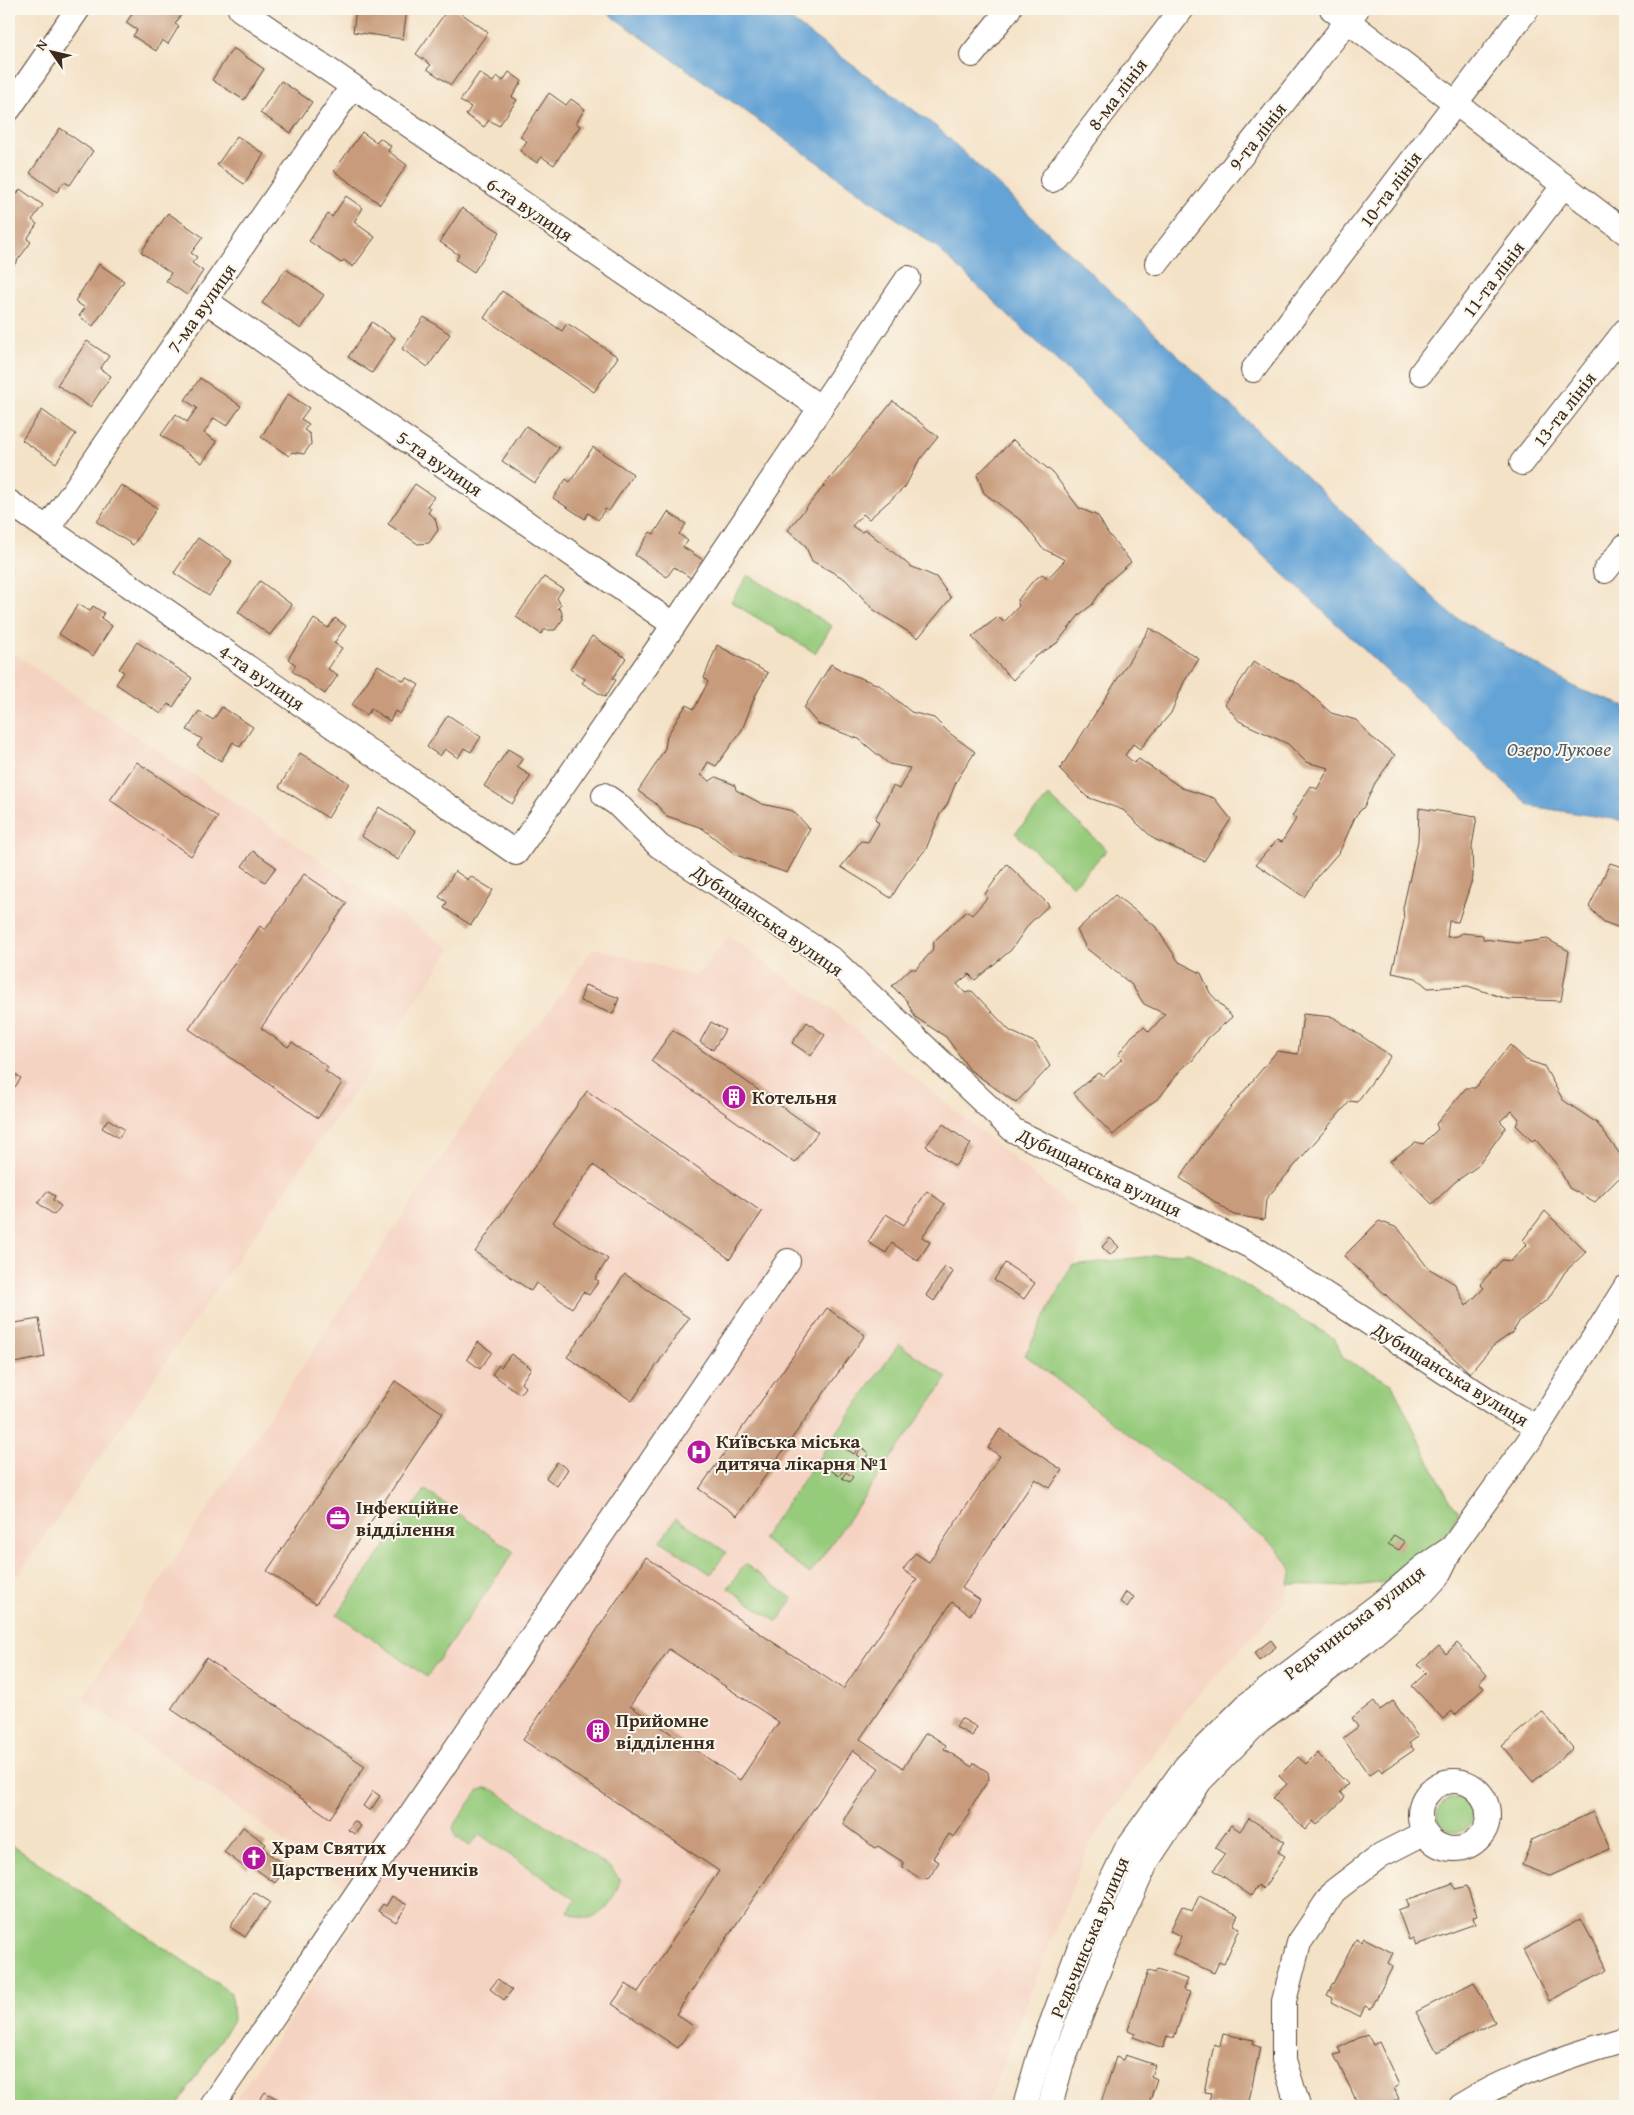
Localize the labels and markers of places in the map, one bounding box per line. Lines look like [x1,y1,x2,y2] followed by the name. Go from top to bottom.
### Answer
[752,1083,837,1111] place label: Котельня
[721,1084,747,1110] building icon: Котельня
[716,1427,888,1477] place label: Київська міська дитяча лікарня №1
[686,1439,712,1465] hospital icon: Київська міська дитяча лікарня №1
[356,1493,459,1543] place label: Інфекційне відділення
[325,1505,351,1531] office icon: Інфекційне відділення
[616,1706,715,1756] place label: Прийомне відділення
[585,1718,611,1744] building icon: Прийомне відділення
[272,1833,479,1883] place label: Храм Святих Царствених Мучеників
[241,1845,267,1871] church icon: Храм Святих Царствених Мучеників

